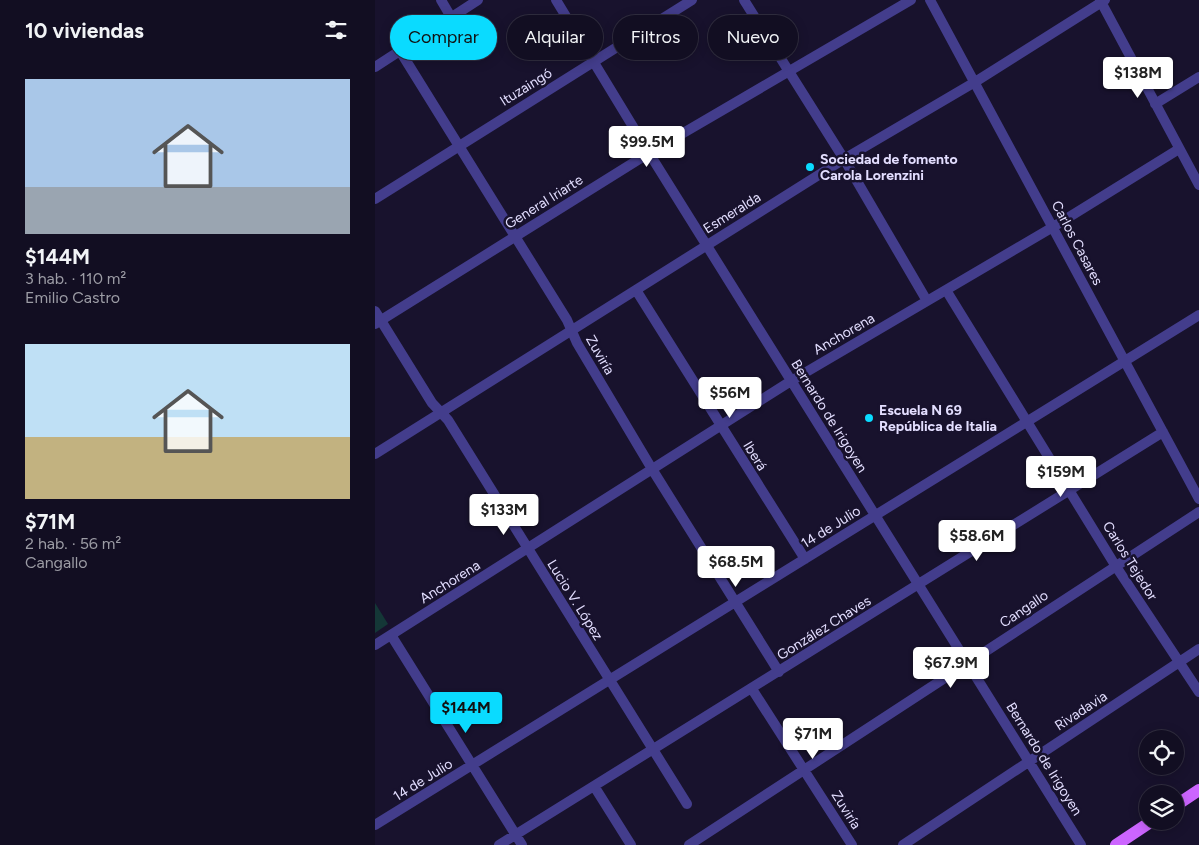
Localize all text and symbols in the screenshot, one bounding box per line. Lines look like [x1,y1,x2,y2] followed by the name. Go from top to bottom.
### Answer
[390,15,497,60] chip: Comprar
[507,15,603,60] chip: Alquilar
[613,15,698,60] chip: Filtros
[708,15,798,60] chip: Nuevo
[322,16,350,44] icon: filters
[25,18,144,43] text: 10 viviendas
[1103,56,1173,99] pin: $138M
[1114,63,1162,82] text: $138M
[497,64,555,110] street label: Ituzaingó
[143,111,233,201] icon: home
[606,126,688,168] pin: $99.5M
[620,132,674,151] text: $99.5M
[820,151,958,184] place label: Sociedad de fomento Carola Lorenzini
[804,161,816,173] marker: Sociedad de fomento Carola Lorenzini
[502,171,586,233] street label: General Iriarte
[700,189,764,237] street label: Esmeralda
[1048,198,1106,288] street label: Carlos Casares
[25,244,90,269] text: $144M
[25,269,126,288] text: 3 hab. · 110 m²
[25,288,120,307] text: Emilio Castro
[810,310,878,358] street label: Anchorena
[582,332,618,378] street label: Zuviría
[787,356,871,476] street label: Bernardo de Irigoyen
[143,376,233,466] icon: home
[700,376,760,419] pin: $56M
[709,383,751,402] text: $56M
[879,402,997,435] place label: Escuela N 69 República de Italia
[863,412,875,424] marker: Escuela N 69 República de Italia
[739,438,771,474] street label: Iberá
[1026,456,1096,498] pin: $159M
[1037,462,1085,481] text: $159M
[469,494,539,536] pin: $133M
[480,500,528,519] text: $133M
[798,502,864,552] street label: 14 de Julio
[25,509,75,534] text: $71M
[1099,518,1161,604] street label: Carlos Tejedor
[936,520,1018,562] pin: $58.6M
[950,526,1004,545] text: $58.6M
[25,534,121,553] text: 2 hab. · 56 m²
[695,546,777,588] pin: $68.5M
[709,552,763,571] text: $68.5M
[25,553,88,572] text: Cangallo
[417,557,483,607] street label: Anchorena
[543,557,607,644] street label: Lucio V. López
[997,587,1051,631] street label: Cangallo
[774,592,874,664] street label: González Chaves
[910,646,992,689] pin: $67.9M
[924,653,978,672] text: $67.9M
[1052,688,1110,734] street label: Rivadavia
[431,692,501,734] pin: $144M
[441,698,491,717] text: $144M
[1002,699,1086,819] street label: Bernardo de Irigoyen
[783,718,843,760] pin: $71M
[794,724,832,743] text: $71M
[1139,730,1184,830] map controls
[1139,730,1184,775] button: locate
[390,755,456,805] street label: 14 de Julio
[1139,785,1184,830] button: layers
[828,788,864,832] street label: Zuviría

